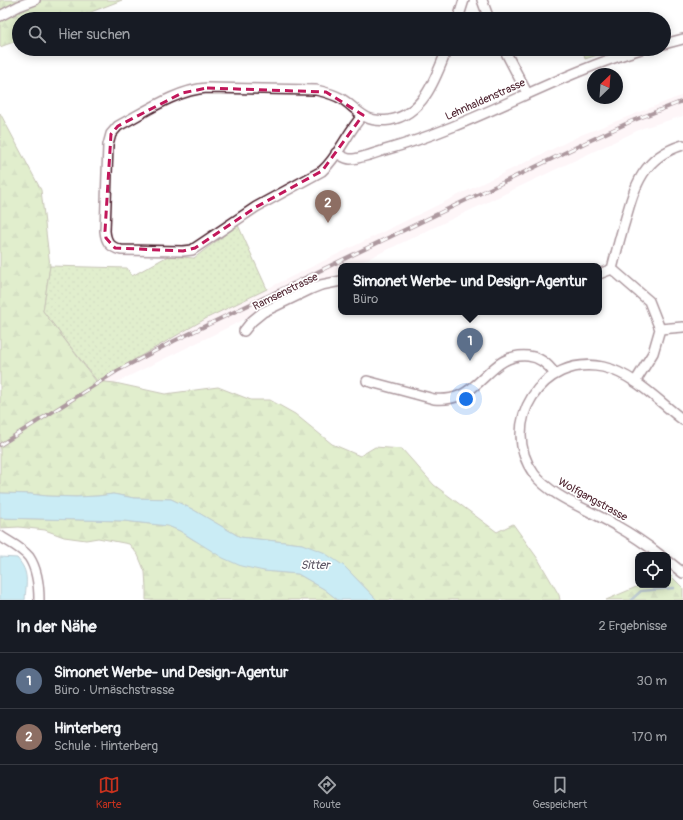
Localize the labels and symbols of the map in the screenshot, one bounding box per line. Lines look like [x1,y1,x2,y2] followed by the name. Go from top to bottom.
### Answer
[587,68,623,104] north arrow
[443,76,528,123] street label: Lehnhaldenstrasse
[315,190,341,223] pin: 2
[251,270,320,313] street label: Ramsenstrasse
[457,328,483,361] pin: 1
[456,389,476,409] your location
[556,475,630,524] street label: Wolfgangstrasse
[300,558,331,573] water label: Sitter

